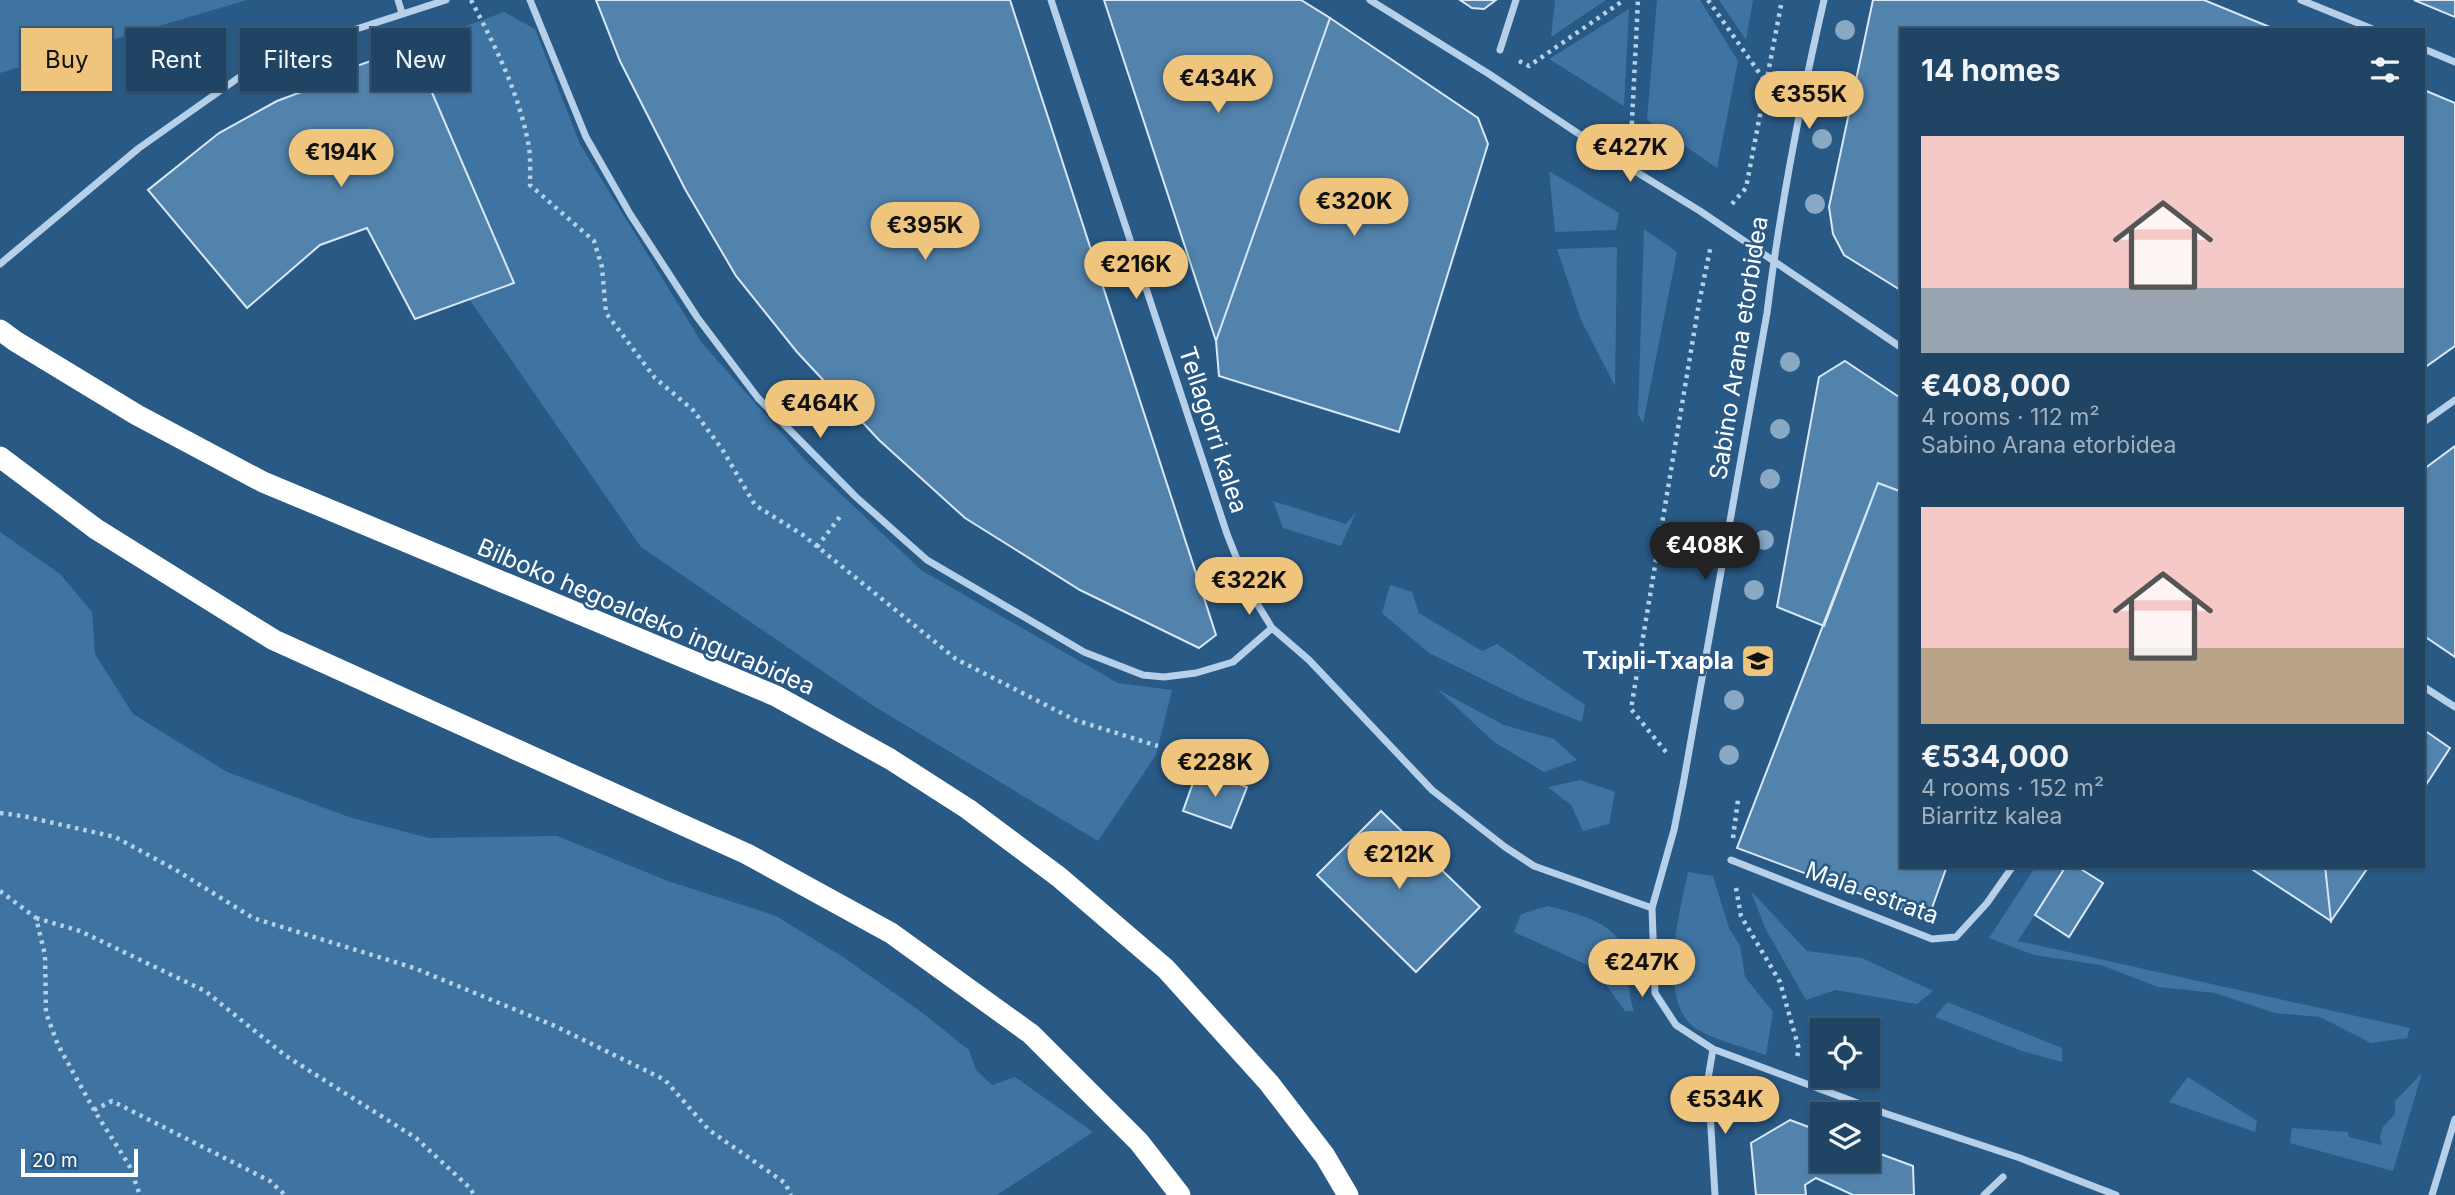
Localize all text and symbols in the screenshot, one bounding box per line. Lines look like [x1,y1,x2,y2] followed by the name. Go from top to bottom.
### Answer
[21,28,112,91] chip: Buy
[126,28,226,91] chip: Rent
[240,28,357,91] chip: Filters
[371,28,470,91] chip: New
[2366,51,2404,89] icon: filters
[1921,52,2060,88] text: 14 homes
[1169,55,1267,115] pin: €434K
[1179,64,1257,92] text: €434K
[1760,72,1858,131] pin: €355K
[1771,80,1847,108] text: €355K
[1581,124,1679,184] pin: €427K
[292,130,390,189] pin: €194K
[1592,133,1668,161] text: €427K
[305,138,377,166] text: €194K
[1305,178,1403,238] pin: €320K
[2100,182,2226,308] icon: home
[1315,187,1393,215] text: €320K
[876,202,974,262] pin: €395K
[887,211,963,239] text: €395K
[1703,214,1774,482] street label: Sabino Arana etorbidea
[1087,242,1185,301] pin: €216K
[1100,250,1172,278] text: €216K
[1173,343,1254,517] street label: Tellagorri kalea
[1921,367,2071,403] text: €408,000
[771,380,869,440] pin: €464K
[781,389,859,417] text: €464K
[1921,403,2100,431] text: 4 rooms · 112 m²
[1921,431,2176,459] text: Sabino Arana etorbidea
[1656,522,1754,582] pin: €408K
[1666,531,1744,559] text: €408K
[473,532,819,701] street label: Bilboko hegoaldeko ingurabidea
[2100,553,2226,679] icon: home
[1200,558,1298,617] pin: €322K
[1211,566,1287,594] text: €322K
[1739,642,1777,680] school or university icon: Txipli-Txapla
[1582,646,1734,675] place label: Txipli-Txapla
[1921,738,2069,774] text: €534,000
[1166,740,1264,799] pin: €228K
[1177,748,1253,776] text: €228K
[1921,774,2104,802] text: 4 rooms · 152 m²
[1921,802,2063,830] text: Biarritz kalea
[1350,832,1448,891] pin: €212K
[1363,840,1435,868] text: €212K
[1802,855,1943,930] street label: Mala estrata
[1593,940,1691,999] pin: €247K
[1604,948,1680,976] text: €247K
[1810,1018,1880,1172] map controls
[1810,1018,1880,1088] button: locate
[1676,1076,1774,1136] pin: €534K
[1686,1085,1764,1113] text: €534K
[1810,1102,1880,1172] button: layers
[21,1146,138,1178] scale bar
[32,1149,78,1172] text: 20 m

